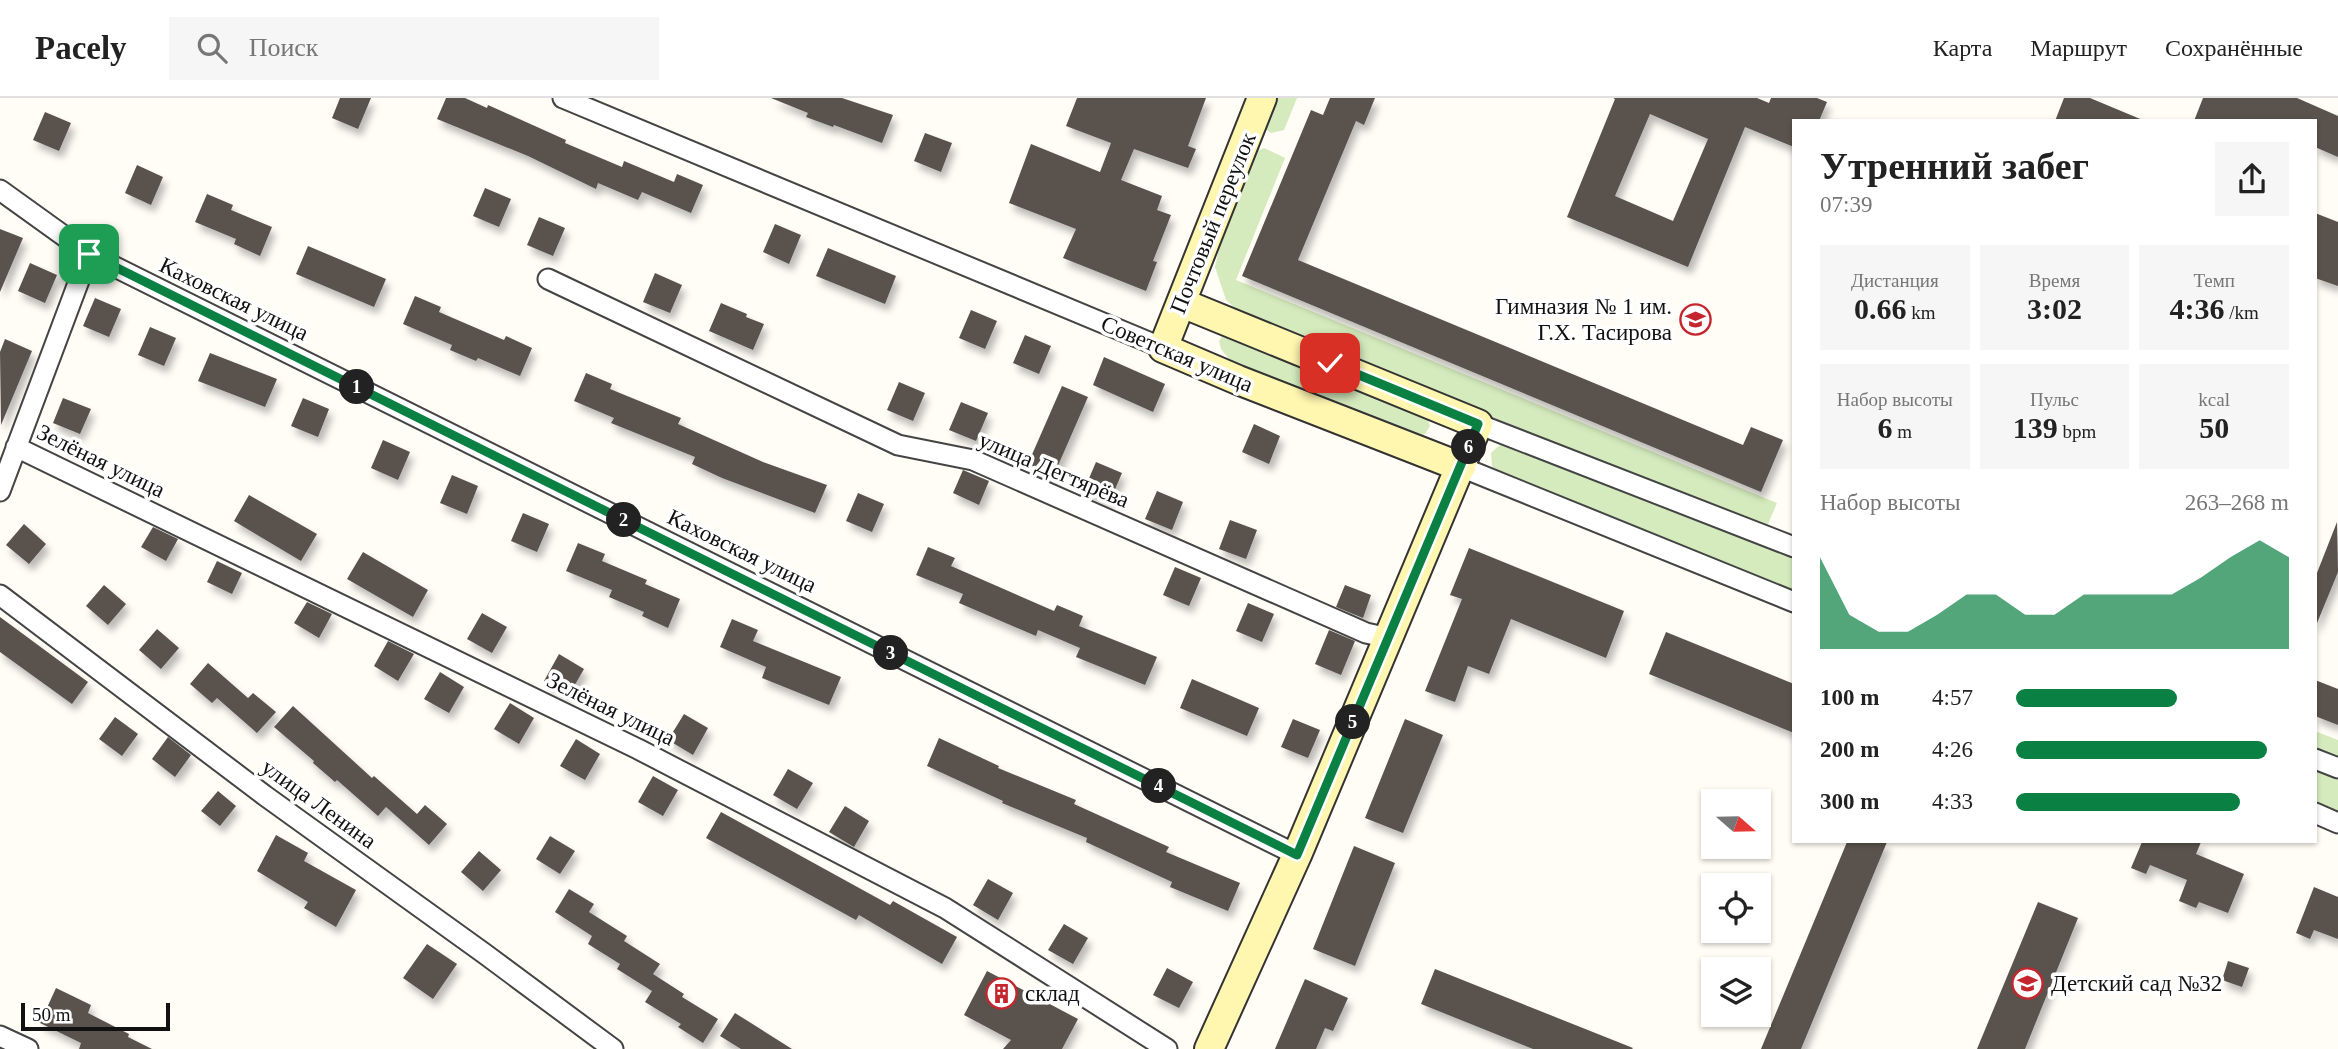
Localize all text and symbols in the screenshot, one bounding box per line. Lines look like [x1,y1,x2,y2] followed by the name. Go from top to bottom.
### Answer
[169,17,659,80] search box
[193,29,231,67] icon: search
[35,30,127,66] text: Pacely
[249,33,319,62] text: Поиск
[1933,35,1992,61] text: Карта
[2030,35,2127,61] text: Маршрут
[2165,35,2303,61] text: Сохранённые
[1165,128,1261,317] street label: Почтовый переулок
[2215,142,2289,216] button: share
[1820,145,2089,187] text: Утренний забег
[1820,192,1872,217] text: 07:39
[59,224,119,284] pin
[70,235,108,273] icon: arrive
[156,252,312,346] street label: Каховская улица
[1851,270,1939,291] text: Дистанция
[2029,270,2080,291] text: Время
[2193,270,2235,291] text: Темп
[1854,292,1907,325] text: 0.66
[2027,292,2082,325] text: 3:02
[2170,292,2225,325] text: 4:36
[1495,294,1672,345] place label: Гимназия № 1 им. Г.Х. Тасирова
[1678,302,1712,336] school or university icon: Гимназия № 1 им. Г.Х. Тасирова
[1907,302,1936,323] text: km
[2225,302,2259,323] text: /km
[1097,311,1257,397] street label: Советская улица
[1300,333,1360,393] pin
[1311,344,1349,382] icon: check
[340,370,374,404] pin: 1
[352,376,361,397] text: 1
[1837,389,1953,410] text: Набор высоты
[2030,389,2079,410] text: Пульс
[2198,389,2230,410] text: kcal
[1878,411,1893,444] text: 6
[2013,411,2058,444] text: 139
[2199,411,2229,444] text: 50
[33,419,169,503] street label: Зелёная улица
[1893,421,1912,442] text: m
[2058,421,2096,442] text: bpm
[975,427,1133,513] street label: улица Дегтярёва
[1452,430,1486,464] pin: 6
[1464,436,1473,457] text: 6
[1820,490,1961,515] text: Набор высоты
[2185,490,2289,515] text: 263–268 m
[606,502,642,538] pin: 2
[664,504,820,598] street label: Каховская улица
[619,509,628,530] text: 2
[874,636,908,670] pin: 3
[886,642,895,663] text: 3
[543,667,679,751] street label: Зелёная улица
[1820,685,1879,710] text: 100 m
[1932,685,1973,710] text: 4:57
[1336,704,1370,740] pin: 5
[1348,711,1357,732] text: 5
[1820,737,1879,762] text: 200 m
[1932,737,1973,762] text: 4:26
[257,754,381,854] street label: улица Ленина
[1142,768,1176,804] pin: 4
[1154,775,1163,796] text: 4
[1701,789,1771,859] north arrow
[1701,789,1771,1027] map controls
[1820,789,1879,814] text: 300 m
[1932,789,1973,814] text: 4:33
[1701,873,1771,943] button: locate
[1701,957,1771,1027] button: layers
[2011,966,2045,1000] school or university icon: Детский сад №32
[2051,971,2222,996] place label: Детский сад №32
[985,976,1019,1010] building icon: склад
[1025,981,1080,1006] place label: склад
[21,1000,170,1032] scale bar
[32,1004,71,1025] text: 50 m

